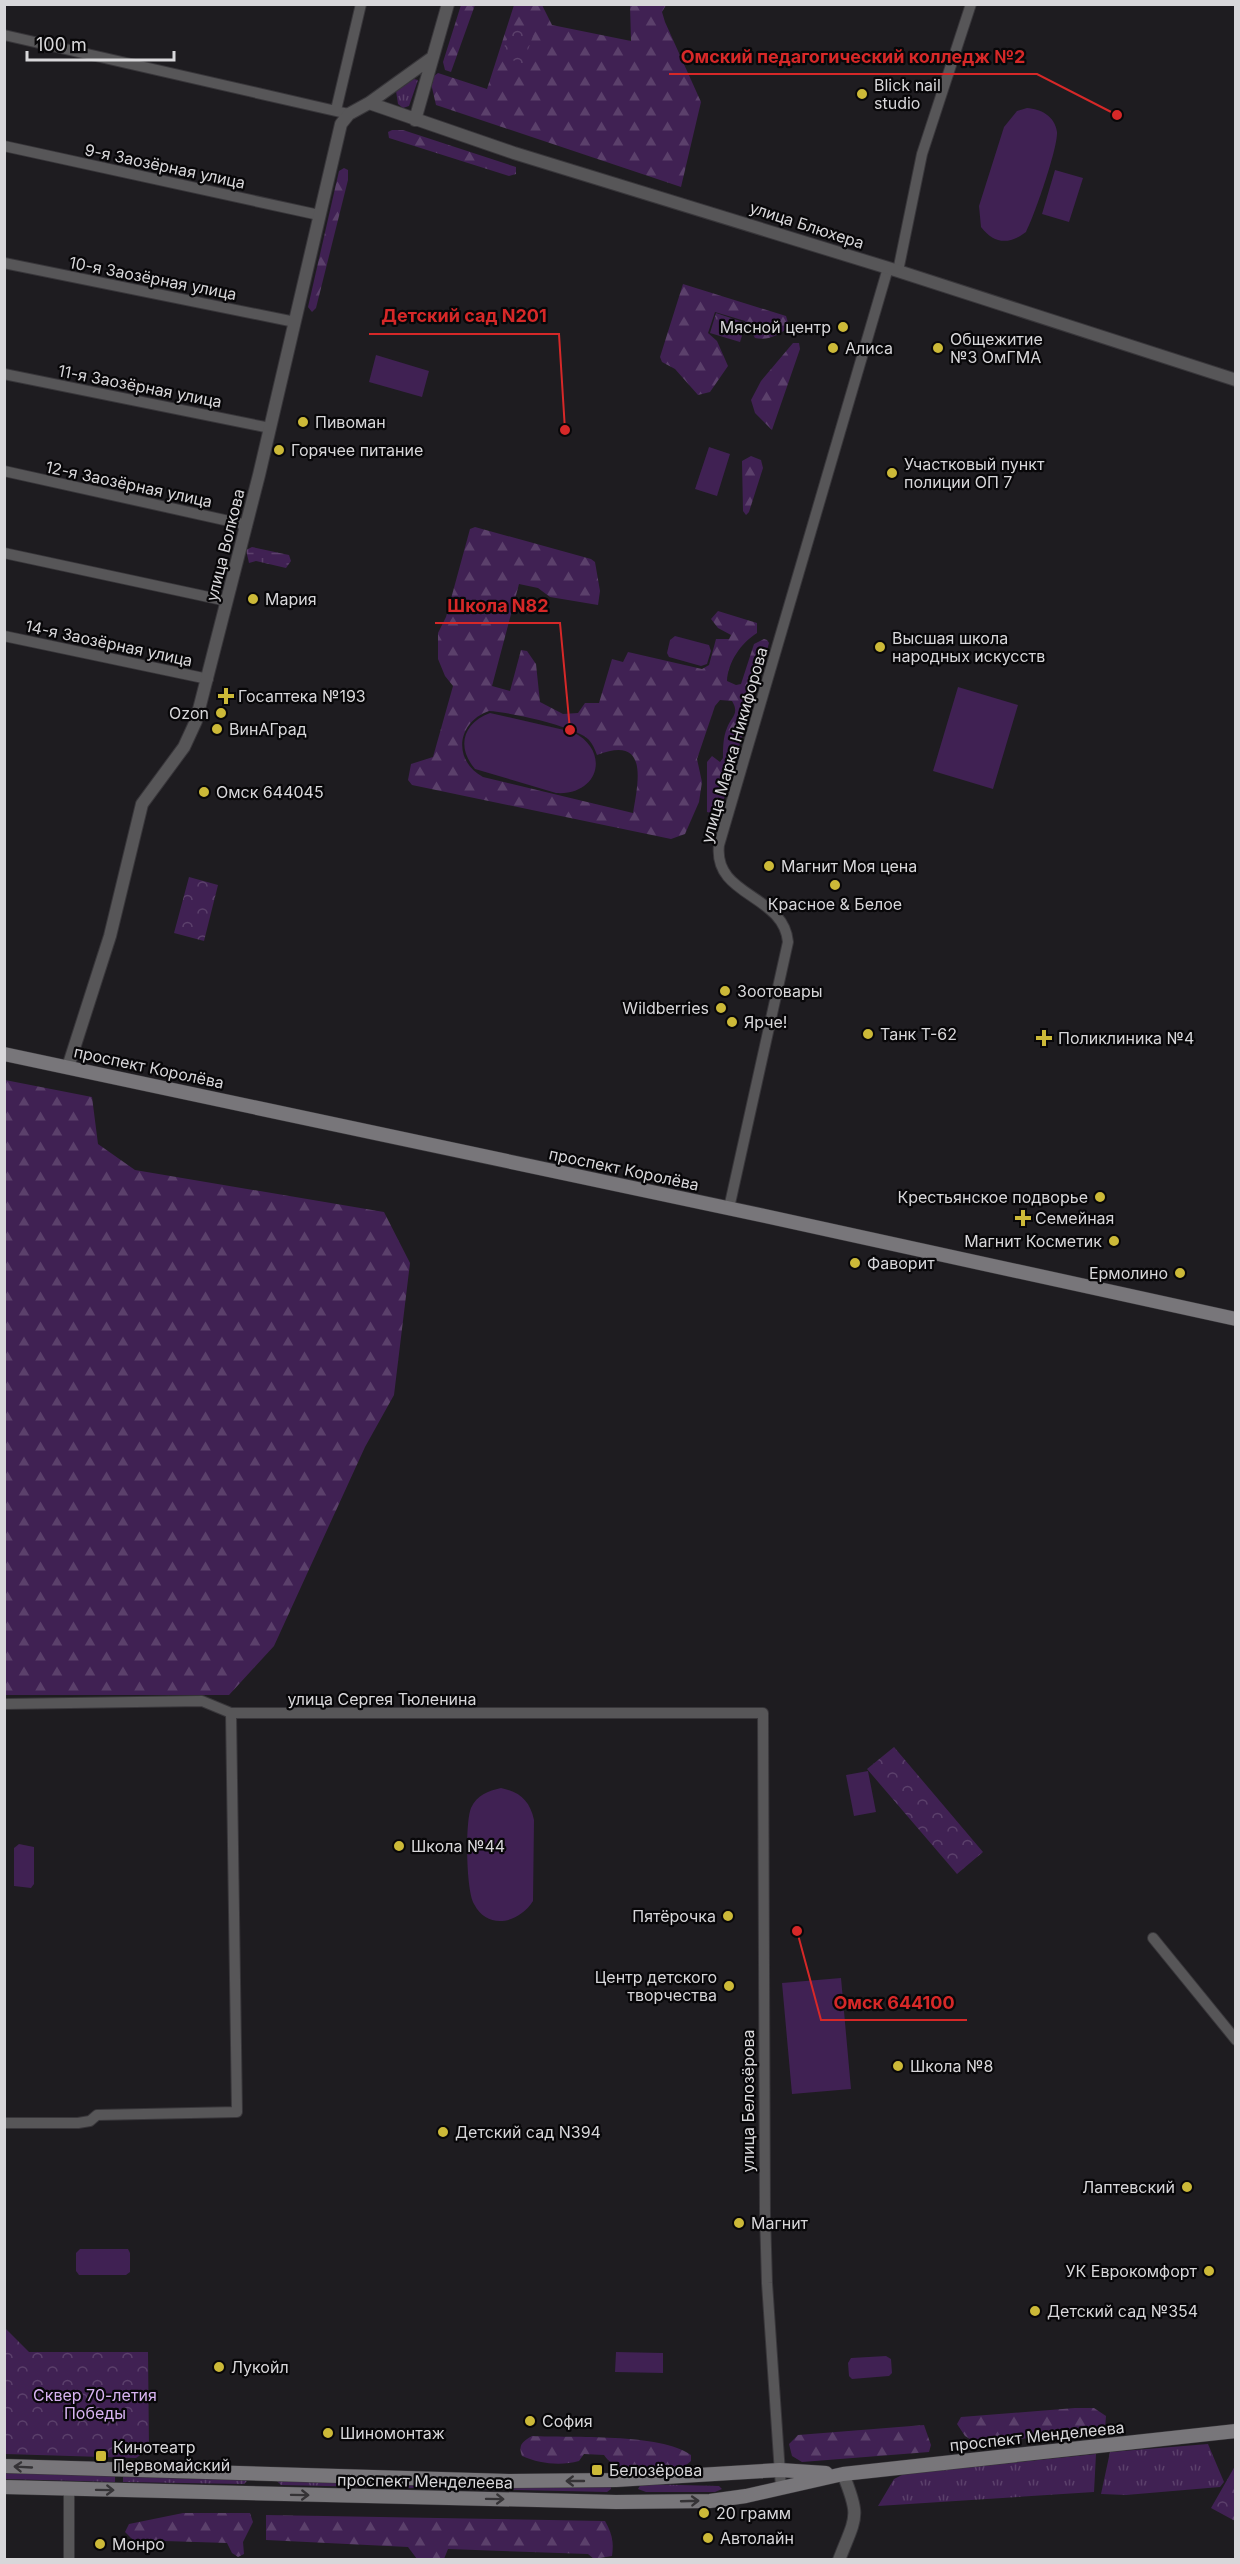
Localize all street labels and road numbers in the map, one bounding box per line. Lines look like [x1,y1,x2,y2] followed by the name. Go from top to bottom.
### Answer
[83,139,247,193] street label: 9-я Заозёрная улица
[747,197,867,253] street label: улица Блюхера
[68,252,238,304] street label: 10-я Заозёрная улица
[56,360,224,412] street label: 11-я Заозёрная улица
[44,457,214,511] street label: 12-я Заозёрная улица
[201,487,249,603] street label: улица Волкова
[24,616,194,670] street label: 14-я Заозёрная улица
[696,645,772,845] street label: улица Марка Никифорова
[72,1041,226,1093] street label: проспект Королёва
[547,1143,701,1195] street label: проспект Королёва
[288,1689,477,1709] street label: улица Сергея Тюленина
[738,2029,758,2173] street label: улица Белозёрова
[949,2417,1125,2455] street label: проспект Менделеева
[337,2469,513,2493] street label: проспект Менделеева

